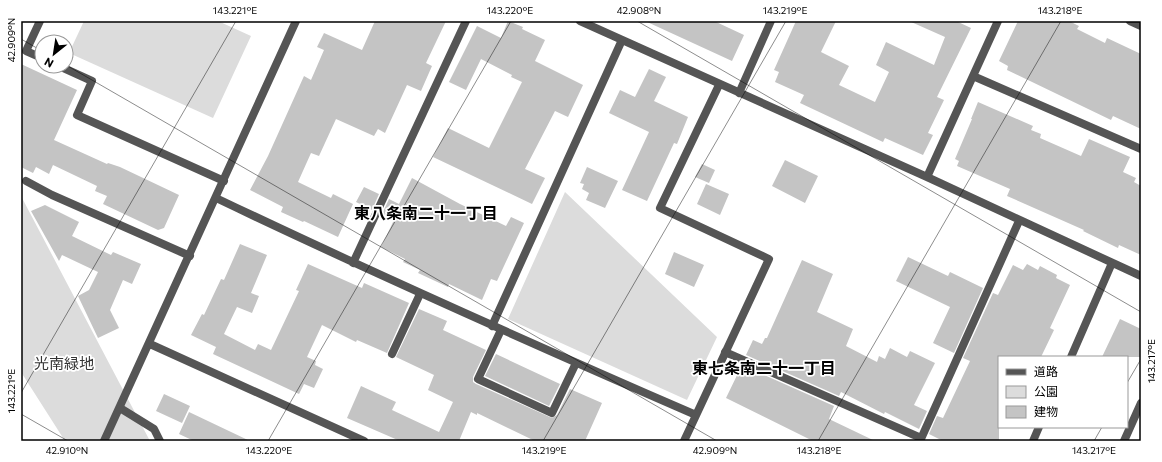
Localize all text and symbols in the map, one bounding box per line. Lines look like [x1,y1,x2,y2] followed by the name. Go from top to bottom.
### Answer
[213,4,257,16] text: 143.221°E
[487,4,533,16] text: 143.220°E
[617,4,661,16] text: 42.908°N
[763,4,807,16] text: 143.219°E
[1038,4,1082,16] text: 143.218°E
[5,18,17,62] text: 42.909°N
[34,34,74,74] north arrow
[42,55,56,71] text: N
[354,203,498,222] district label: 東八条南二十一丁目
[1145,339,1157,383] text: 143.217°E
[34,354,94,372] park label: 光南緑地
[998,356,1128,428] legend
[692,358,836,377] district label: 東七条南二十一丁目
[1034,364,1058,378] text: 道路
[5,369,17,413] text: 143.221°E
[1034,384,1058,398] text: 公園
[1034,404,1058,418] text: 建物
[46,444,88,456] text: 42.910°N
[246,444,292,456] text: 143.220°E
[522,444,566,456] text: 143.219°E
[693,444,737,456] text: 42.909°N
[797,444,841,456] text: 143.218°E
[1072,444,1116,456] text: 143.217°E

